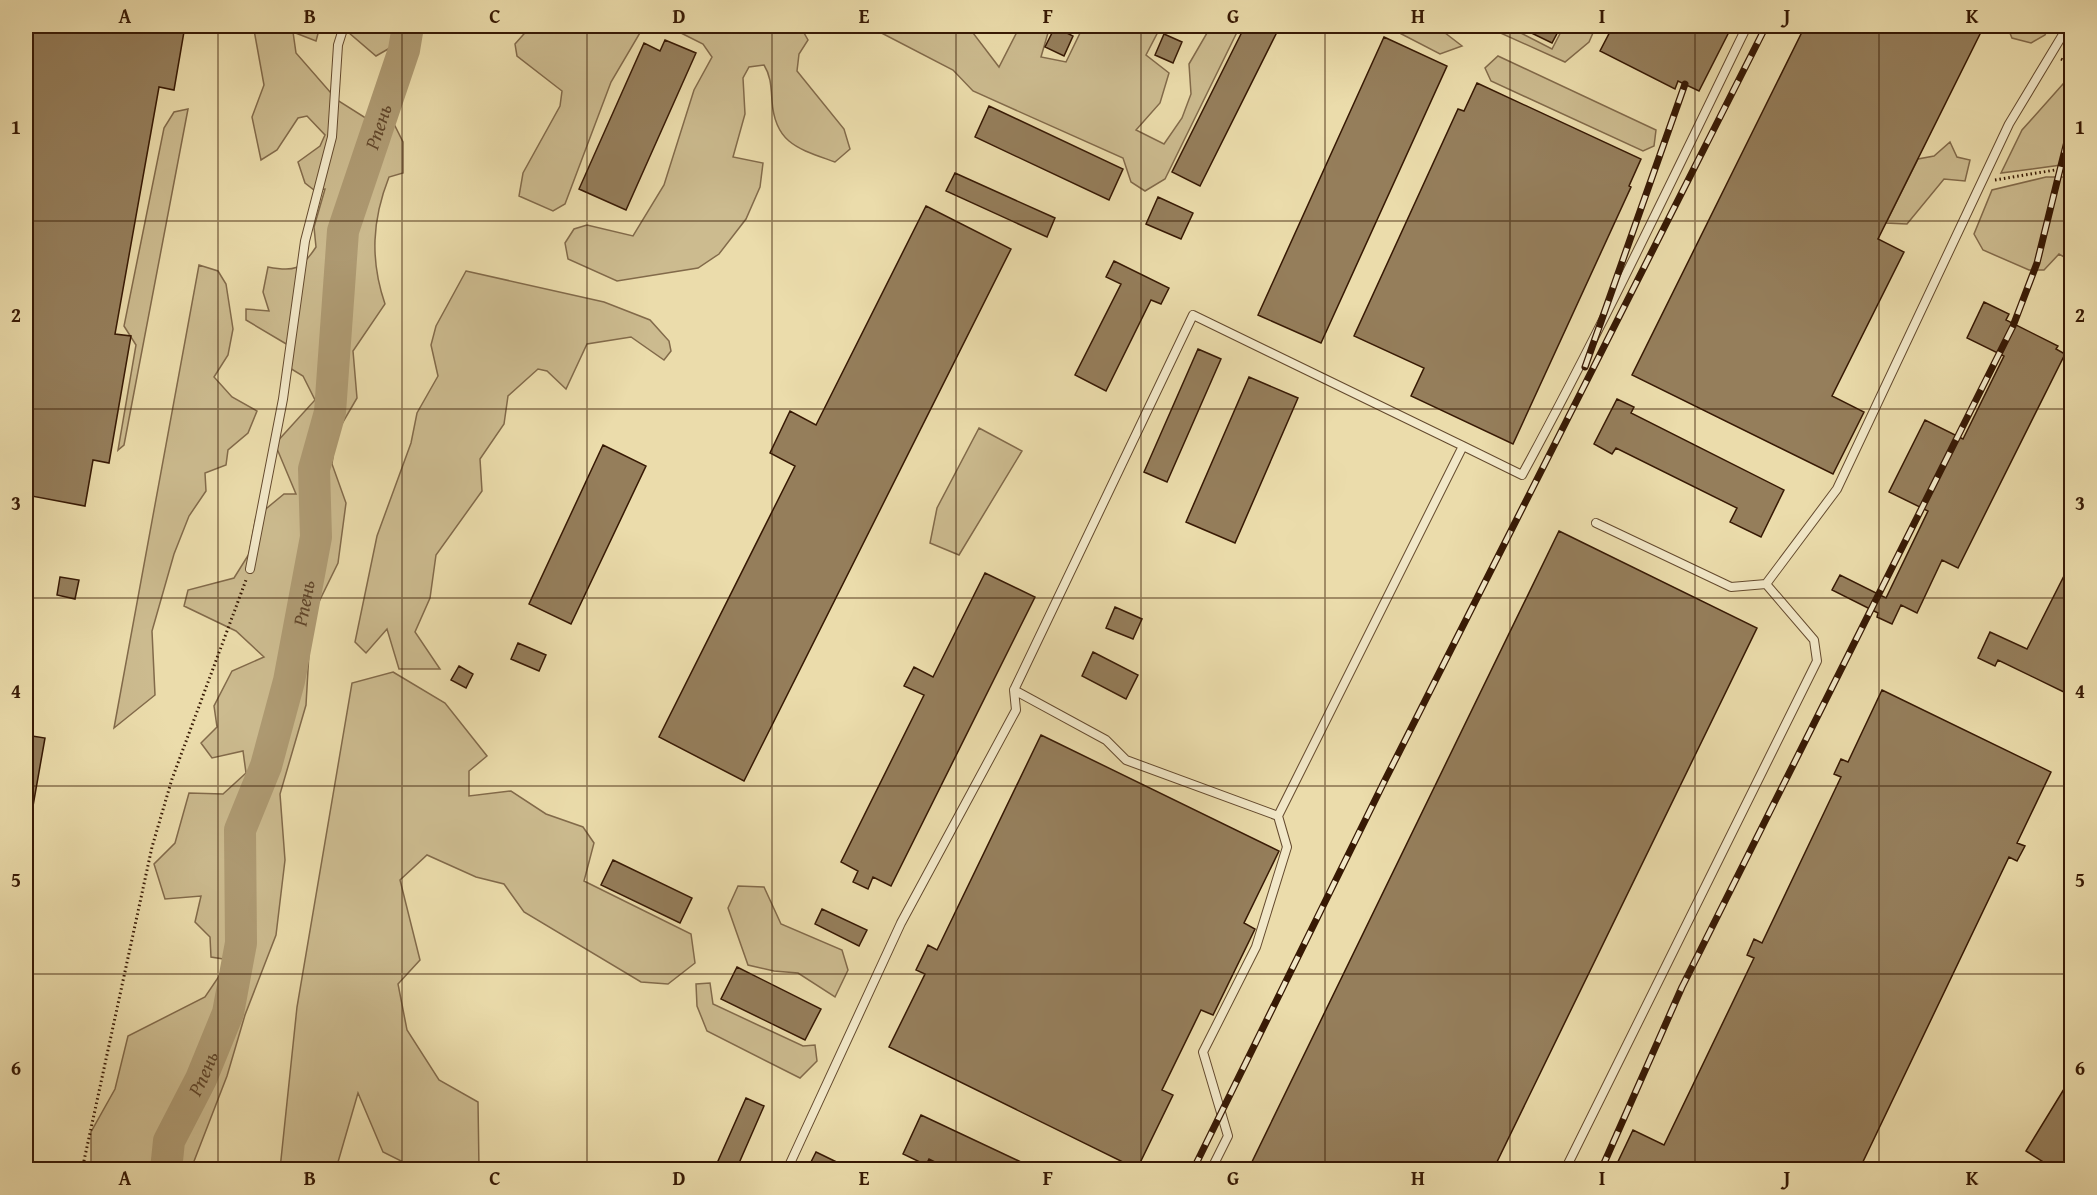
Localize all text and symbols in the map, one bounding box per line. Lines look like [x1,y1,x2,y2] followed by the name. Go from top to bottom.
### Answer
[119,1,132,30] text: A
[304,1,316,30] text: B
[489,1,501,30] text: C
[672,1,686,30] text: D
[859,1,870,30] text: E
[1043,1,1053,30] text: F
[1227,1,1239,30] text: G
[1411,1,1425,30] text: H
[1599,1,1605,30] text: I
[1781,1,1791,30] text: J
[1966,1,1979,30] text: K
[356,100,399,154] water label: Рпень
[11,112,21,141] text: 1
[2075,112,2085,141] text: 1
[11,300,21,329] text: 2
[2075,300,2085,329] text: 2
[11,488,21,517] text: 3
[2075,488,2085,517] text: 3
[284,577,322,629] water label: Рпень
[11,676,21,705] text: 4
[2075,676,2085,705] text: 4
[11,865,21,894] text: 5
[2075,865,2085,894] text: 5
[179,1046,225,1102] water label: Рпень
[11,1053,21,1082] text: 6
[2075,1053,2085,1082] text: 6
[119,1163,132,1192] text: A
[304,1163,316,1192] text: B
[489,1163,501,1192] text: C
[672,1163,686,1192] text: D
[859,1163,870,1192] text: E
[1043,1163,1053,1192] text: F
[1227,1163,1239,1192] text: G
[1411,1163,1425,1192] text: H
[1599,1163,1605,1192] text: I
[1781,1163,1791,1192] text: J
[1966,1163,1979,1192] text: K

